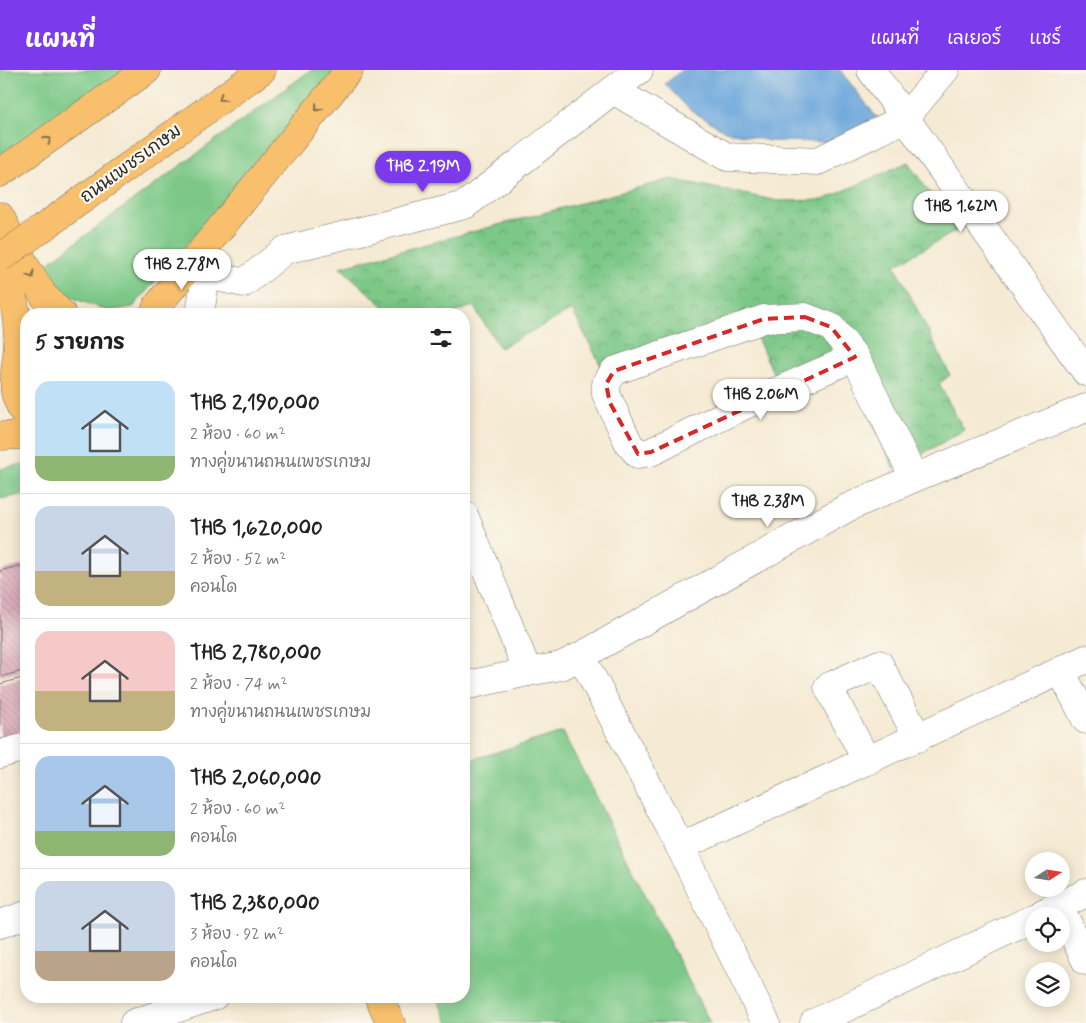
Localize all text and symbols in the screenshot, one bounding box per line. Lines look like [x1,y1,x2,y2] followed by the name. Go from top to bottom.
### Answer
[25,25,95,56] text: แผนที่
[871,27,919,51] text: แผนที่
[947,27,1001,51] text: เลเยอร์
[1029,27,1061,51] text: แชร์
[219,93,228,101] one-way arrow
[316,102,324,111] one-way arrow
[76,119,186,209] street label: ถนนเพชรเกษม
[42,137,52,146] one-way arrow
[366,150,480,193] pin: THB 2.19M
[386,156,460,177] text: THB 2.19M
[904,190,1018,233] pin: THB 1.62M
[924,196,998,217] text: THB 1.62M
[125,248,239,291] pin: THB 2.78M
[144,254,220,275] text: THB 2.78M
[24,269,34,278] one-way arrow
[427,324,455,352] icon: filters
[35,329,125,357] text: 5 รายการ
[704,378,818,421] pin: THB 2.06M
[723,384,799,405] text: THB 2.06M
[190,389,320,417] text: THB 2,190,000
[75,401,135,461] icon: home
[190,424,286,445] text: 2 ห้อง · 60 m²
[190,452,371,473] text: ทางคู่ขนานถนนเพชรเกษม
[711,486,825,528] pin: THB 2.38M
[731,491,805,512] text: THB 2.38M
[190,514,323,542] text: THB 1,620,000
[75,526,135,586] icon: home
[190,549,286,570] text: 2 ห้อง · 52 m²
[190,577,237,598] text: คอนโด
[190,639,321,667] text: THB 2,780,000
[75,651,135,711] icon: home
[190,674,288,695] text: 2 ห้อง · 74 m²
[190,702,371,723] text: ทางคู่ขนานถนนเพชรเกษม
[190,764,321,792] text: THB 2,060,000
[75,776,135,836] icon: home
[190,799,286,820] text: 2 ห้อง · 60 m²
[190,827,237,848] text: คอนโด
[1025,852,1070,898] north arrow
[1025,852,1070,1007] map controls
[190,889,320,917] text: THB 2,380,000
[75,901,135,961] icon: home
[1025,907,1070,952] button: locate
[190,924,284,945] text: 3 ห้อง · 92 m²
[190,952,237,973] text: คอนโด
[1025,962,1070,1007] button: layers

